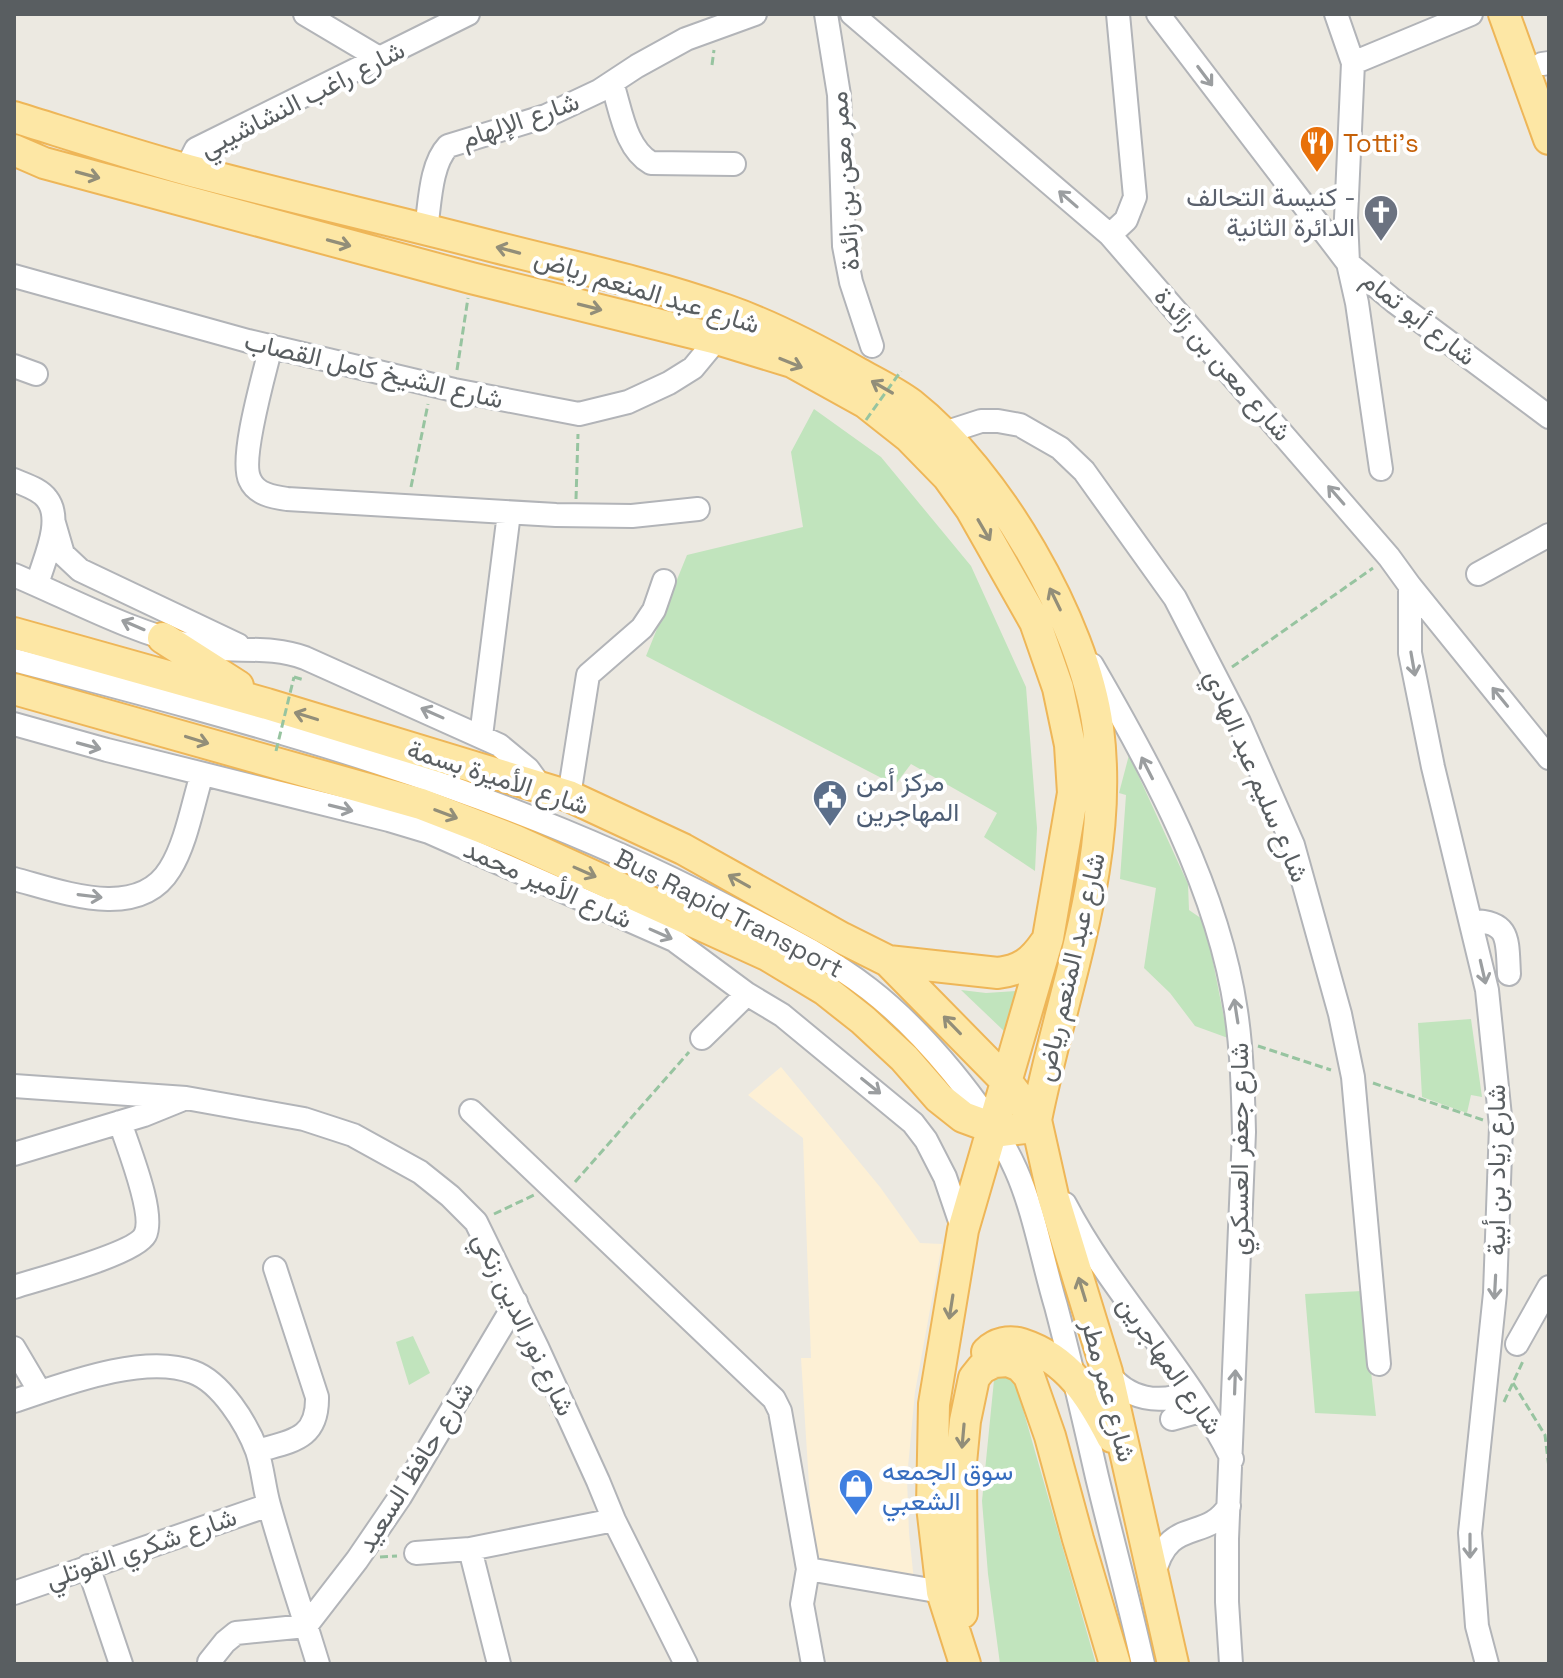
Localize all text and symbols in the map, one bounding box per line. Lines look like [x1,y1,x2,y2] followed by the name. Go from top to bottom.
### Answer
[194,33,412,169] street label: شارع راغب النشاشيبي
[1197,65,1214,86] one-way arrow
[457,84,584,157] street label: شارع الإلهام
[821,90,867,272] street label: ممر معن بن زائدة
[1298,124,1336,174] restaurant icon: Totti's
[1343,126,1419,160] place label: Totti's
[74,168,100,183] one-way arrow
[1186,180,1355,244] place label: كنيسة التحالف - الدائرة الثانية
[1059,190,1079,208] one-way arrow
[1362,193,1400,243] church icon: كنيسة التحالف - الدائرة الثانية
[325,236,351,251] one-way arrow
[530,241,764,342] street label: شارع عبد المنعم رياض
[496,242,522,257] one-way arrow
[1354,263,1483,374] street label: شارع أبو تمام
[1146,280,1299,449] street label: شارع معن بن زائدة
[577,301,603,316] one-way arrow
[241,324,507,417] street label: شارع الشيخ كامل القصاب
[778,357,803,371] one-way arrow
[871,379,894,395] one-way arrow
[1327,486,1345,506] one-way arrow
[976,518,992,541] one-way arrow
[1047,588,1063,612] one-way arrow
[121,617,146,632] one-way arrow
[1406,651,1421,676] one-way arrow
[1193,665,1317,889] street label: شارع سليم عبد الهادي
[1491,687,1509,708] one-way arrow
[421,705,445,720] one-way arrow
[293,708,319,723] one-way arrow
[403,732,593,823] street label: شارع الأميرة بسمة
[184,733,210,748] one-way arrow
[75,739,101,754] one-way arrow
[1138,756,1154,780] one-way arrow
[856,765,959,829] place label: مركز أمن المهاجرين
[811,778,849,828] public building icon: مركز أمن المهاجرين
[328,801,354,816] one-way arrow
[433,807,458,822] one-way arrow
[458,832,638,937] street label: شارع الأمير محمد
[609,841,849,985] street label: Bus Rapid Transport
[1027,849,1114,1085] street label: شارع عبد المنعم رياض
[573,865,597,880] one-way arrow
[728,873,751,889] one-way arrow
[76,889,103,904] one-way arrow
[648,927,672,942] one-way arrow
[1476,959,1491,985] one-way arrow
[1228,999,1243,1024] one-way arrow
[943,1016,962,1035] one-way arrow
[1222,1043,1260,1255] street label: شارع جعفر العسكري
[860,1077,880,1095] one-way arrow
[1479,1084,1514,1256] street label: شارع زياد بن أبية
[461,1227,583,1423] street label: شارع نور الدين زنكي
[1487,1273,1502,1300] one-way arrow
[1074,1277,1089,1303] one-way arrow
[1109,1289,1230,1442] street label: شارع المهاجرين
[942,1294,957,1319] one-way arrow
[1073,1315,1144,1466] street label: شارع عمر مطر
[1228,1369,1243,1396] one-way arrow
[349,1375,482,1559] street label: شارع حافظ السعيد
[956,1422,971,1449] one-way arrow
[882,1454,1013,1522] place label: سوق الجمعه الشعبي
[837,1467,875,1517] shop icon: سوق الجمعه الشعبي
[41,1499,242,1600] street label: شارع شكري القوتلي
[1462,1532,1478,1559] one-way arrow

